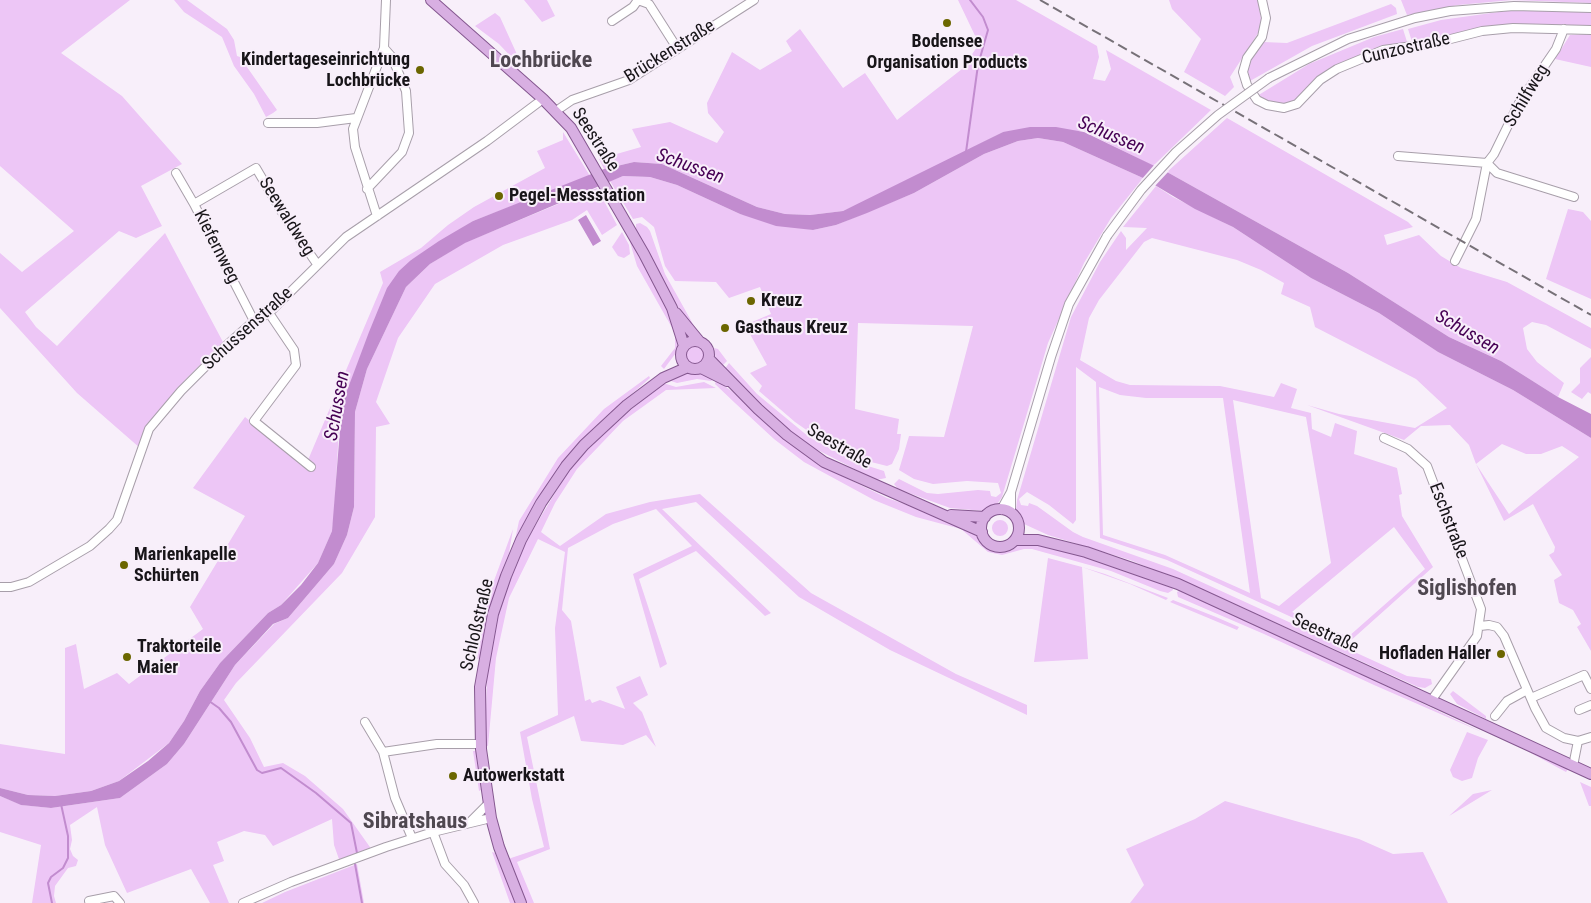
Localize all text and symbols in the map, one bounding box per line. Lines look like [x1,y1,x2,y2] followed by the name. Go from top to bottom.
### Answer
[621,16,719,88] street label: Brückenstraße
[941,17,953,29] marker: Bodensee Organisation Products
[1360,28,1452,70] street label: Cunzostraße
[867,31,1027,74] place label: Bodensee Organisation Products
[490,48,592,74] district label: Lochbrücke
[241,49,410,92] place label: Kindertageseinrichtung Lochbrücke
[1500,61,1554,131] street label: Schilfweg
[414,64,426,76] marker: Kindertageseinrichtung Lochbrücke
[567,104,623,176] street label: Seestraße
[1074,112,1148,160] water label: Schussen
[653,144,727,190] water label: Schussen
[253,174,319,260] street label: Seewaldweg
[509,185,645,207] place label: Pegel-Messstation
[493,190,505,202] marker: Pegel-Messstation
[188,207,244,287] street label: Kiefernweg
[199,283,297,375] street label: Schussenstraße
[761,290,802,312] place label: Kreuz
[745,295,757,307] marker: Kreuz
[1431,306,1503,360] water label: Schussen
[735,317,848,339] place label: Gasthaus Kreuz
[719,322,731,334] marker: Gasthaus Kreuz
[321,369,355,443] water label: Schussen
[803,420,875,474] street label: Seestraße
[1424,480,1472,562] street label: Eschstraße
[134,544,236,586] place label: Marienkapelle Schürten
[118,559,130,571] marker: Marienkapelle Schürten
[1417,576,1517,602] district label: Siglishofen
[457,577,499,673] street label: Schloßstraße
[1288,609,1362,659] street label: Seestraße
[137,636,221,679] place label: Traktorteile Maier
[1379,643,1491,665] place label: Hofladen Haller
[1495,648,1507,660] marker: Hofladen Haller
[121,651,133,663] marker: Traktorteile Maier
[463,765,565,787] place label: Autowerkstatt
[447,770,459,782] marker: Autowerkstatt
[363,809,467,835] district label: Sibratshaus

